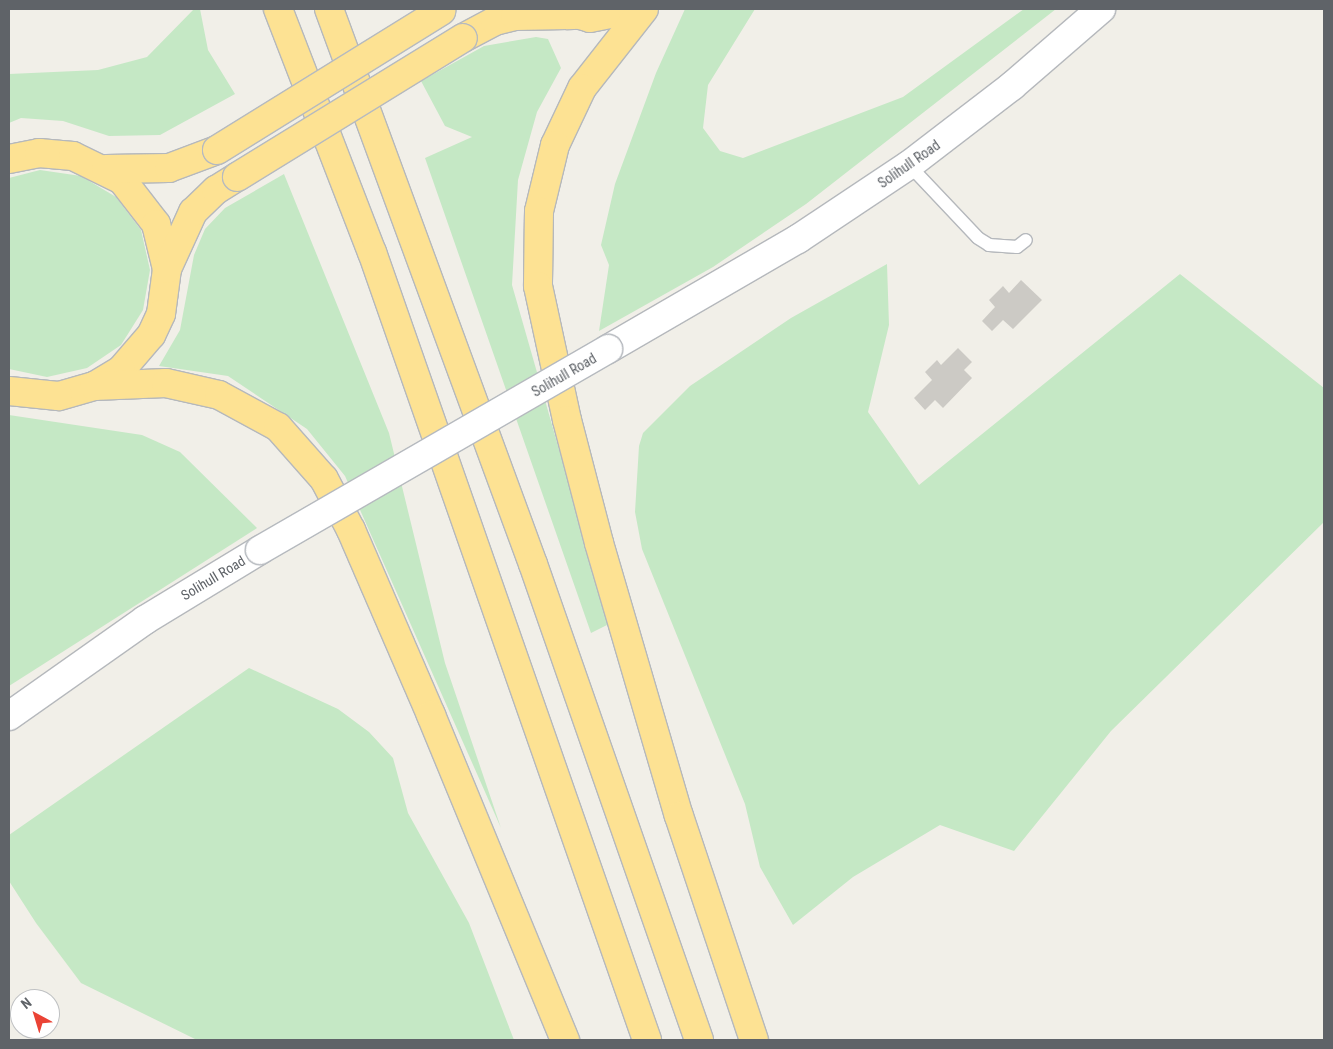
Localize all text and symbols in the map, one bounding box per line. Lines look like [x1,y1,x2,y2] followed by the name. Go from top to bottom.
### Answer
[875,136,943,192] street label: Solihull Road
[529,350,599,400] street label: Solihull Road
[178,552,248,604] street label: Solihull Road
[10,989,60,1039] north arrow
[18,994,35,1012] text: N

